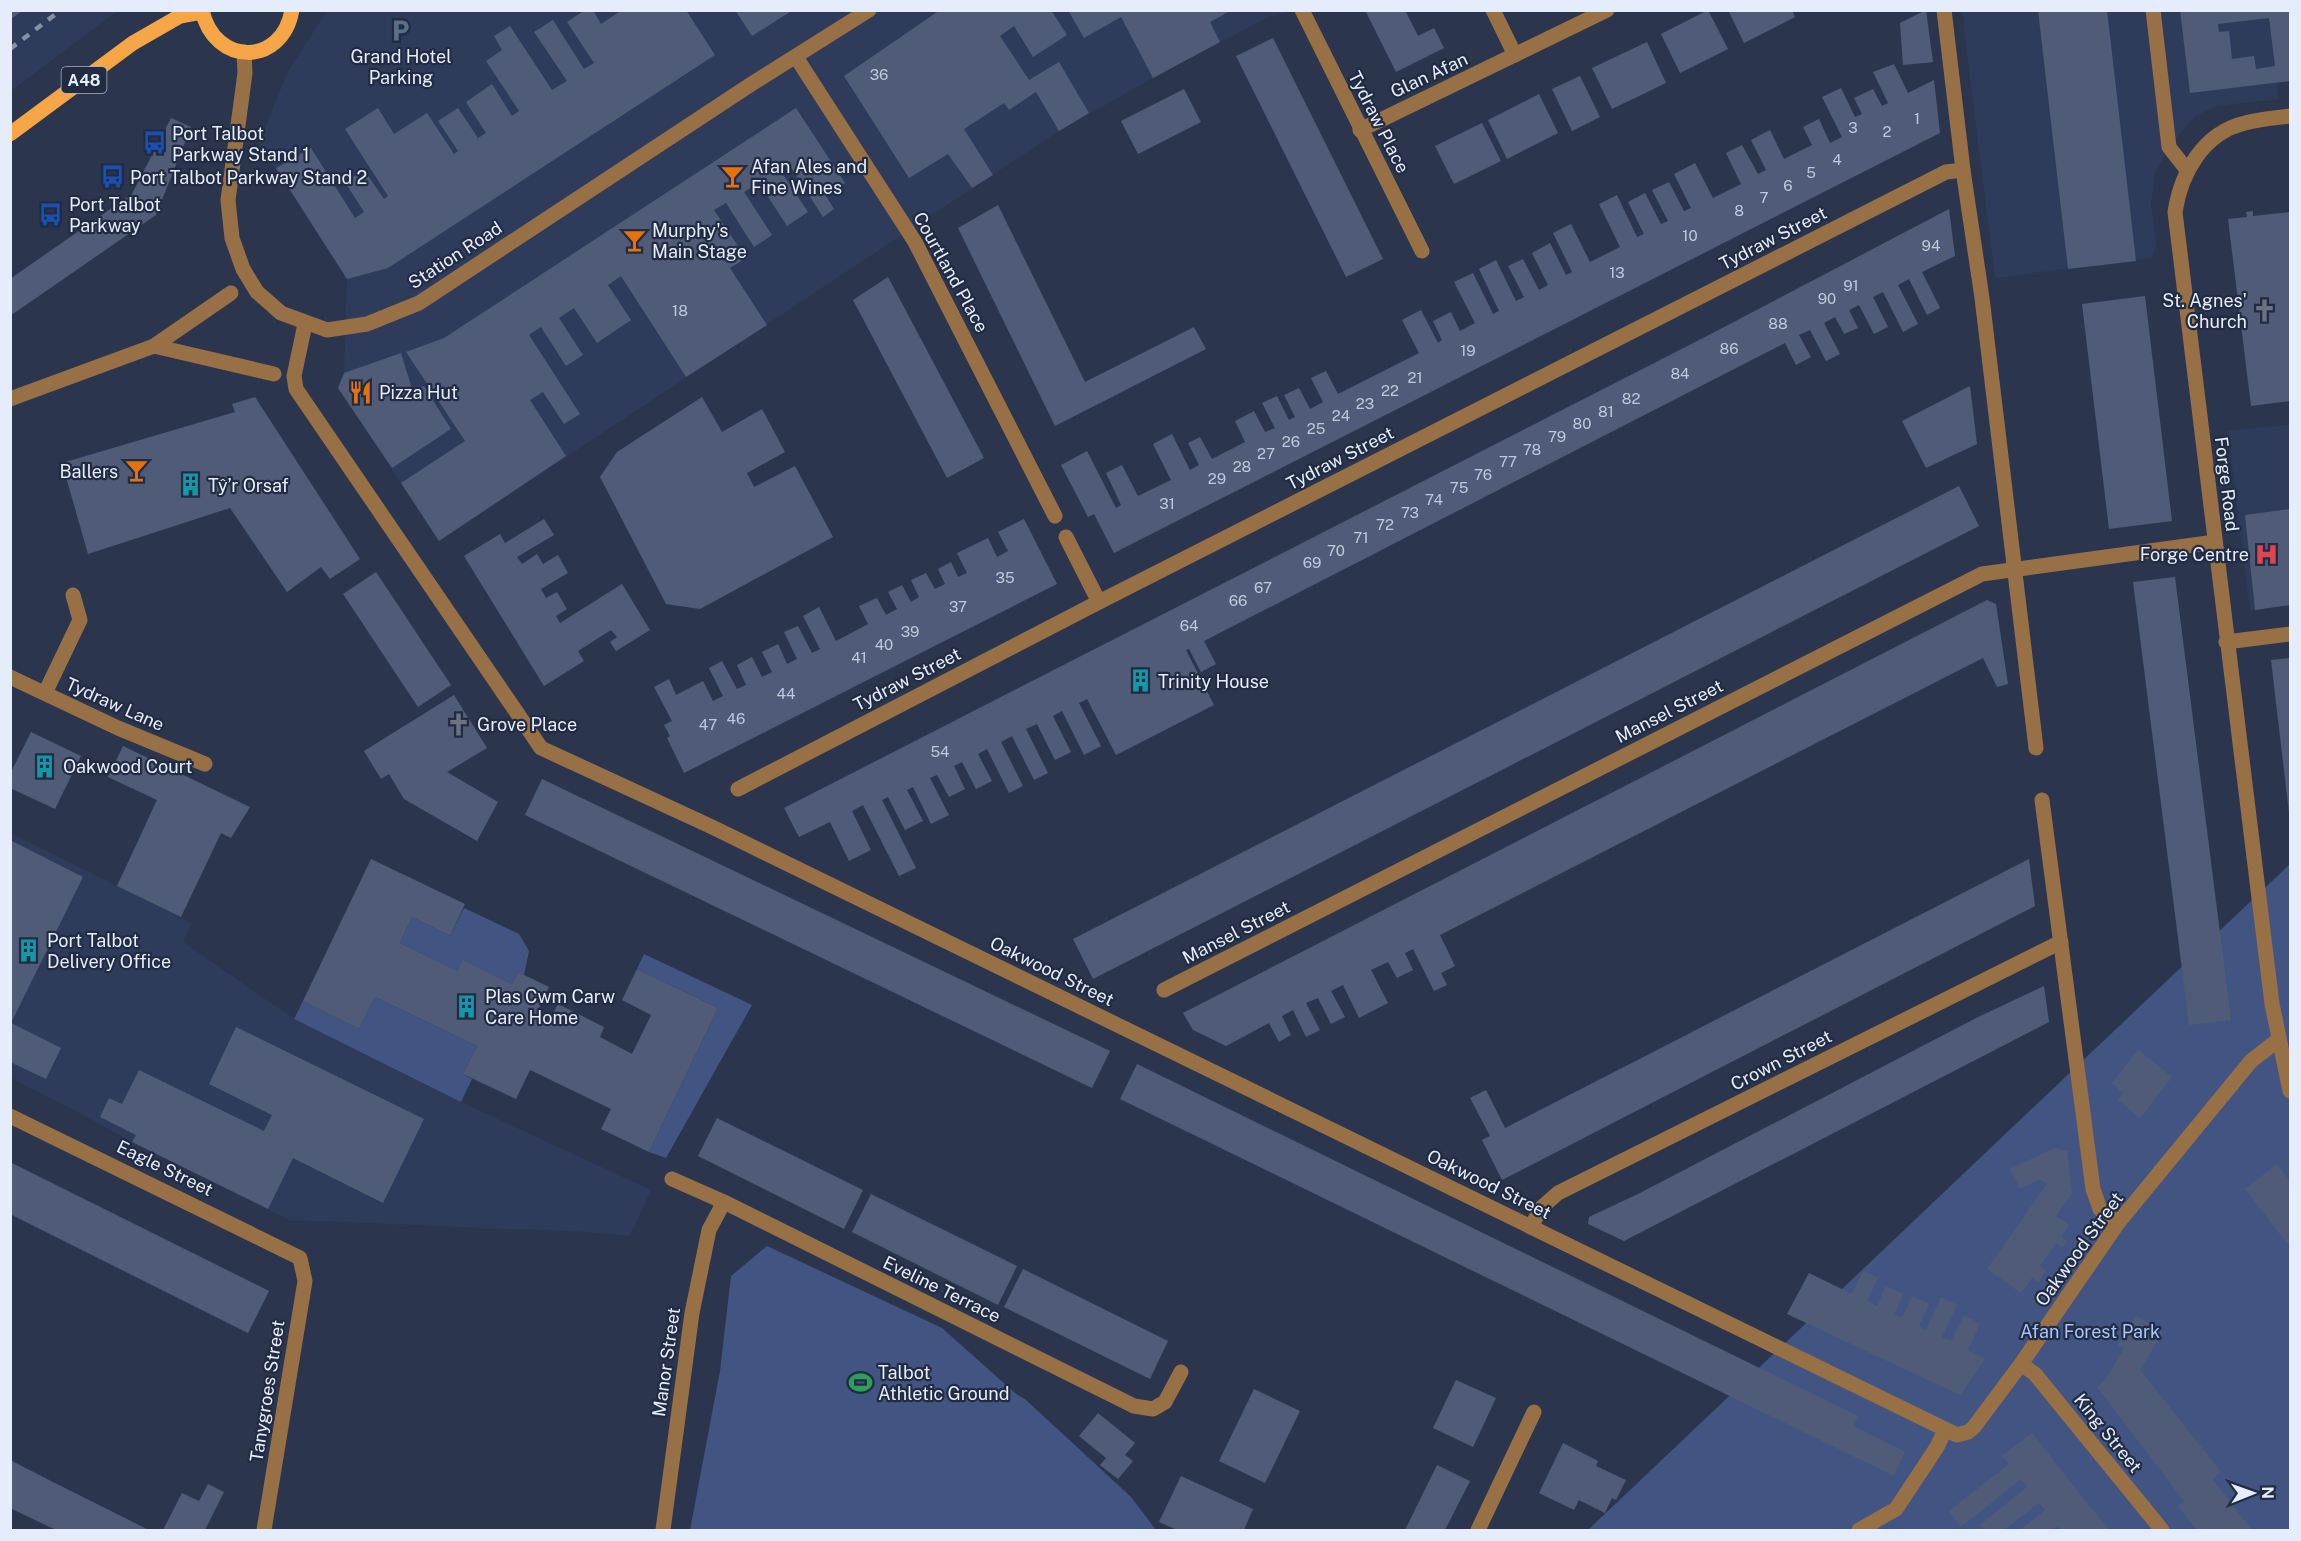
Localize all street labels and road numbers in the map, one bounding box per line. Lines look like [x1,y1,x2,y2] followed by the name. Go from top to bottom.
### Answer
[1387,48,1471,102] street label: Glan Afan
[62,67,106,93] road number: A48
[1344,67,1414,177] street label: Tydraw Place
[1716,202,1830,274] street label: Tydraw Street
[909,208,993,336] street label: Courtland Place
[404,217,506,293] street label: Station Road
[1283,422,1397,494] street label: Tydraw Street
[2211,435,2243,533] street label: Forge Road
[850,643,964,715] street label: Tydraw Street
[63,673,167,735] street label: Tydraw Lane
[1612,675,1726,747] street label: Mansel Street
[1179,896,1293,968] street label: Mansel Street
[987,932,1117,1010] street label: Oakwood Street
[1727,1026,1835,1094] street label: Crown Street
[114,1136,216,1200] street label: Eagle Street
[1424,1145,1554,1223] street label: Oakwood Street
[2031,1188,2127,1310] street label: Oakwood Street
[880,1252,1004,1326] street label: Eveline Terrace
[648,1306,684,1418] street label: Manor Street
[245,1319,289,1463] street label: Tanygroes Street
[2070,1389,2146,1477] street label: King Street

